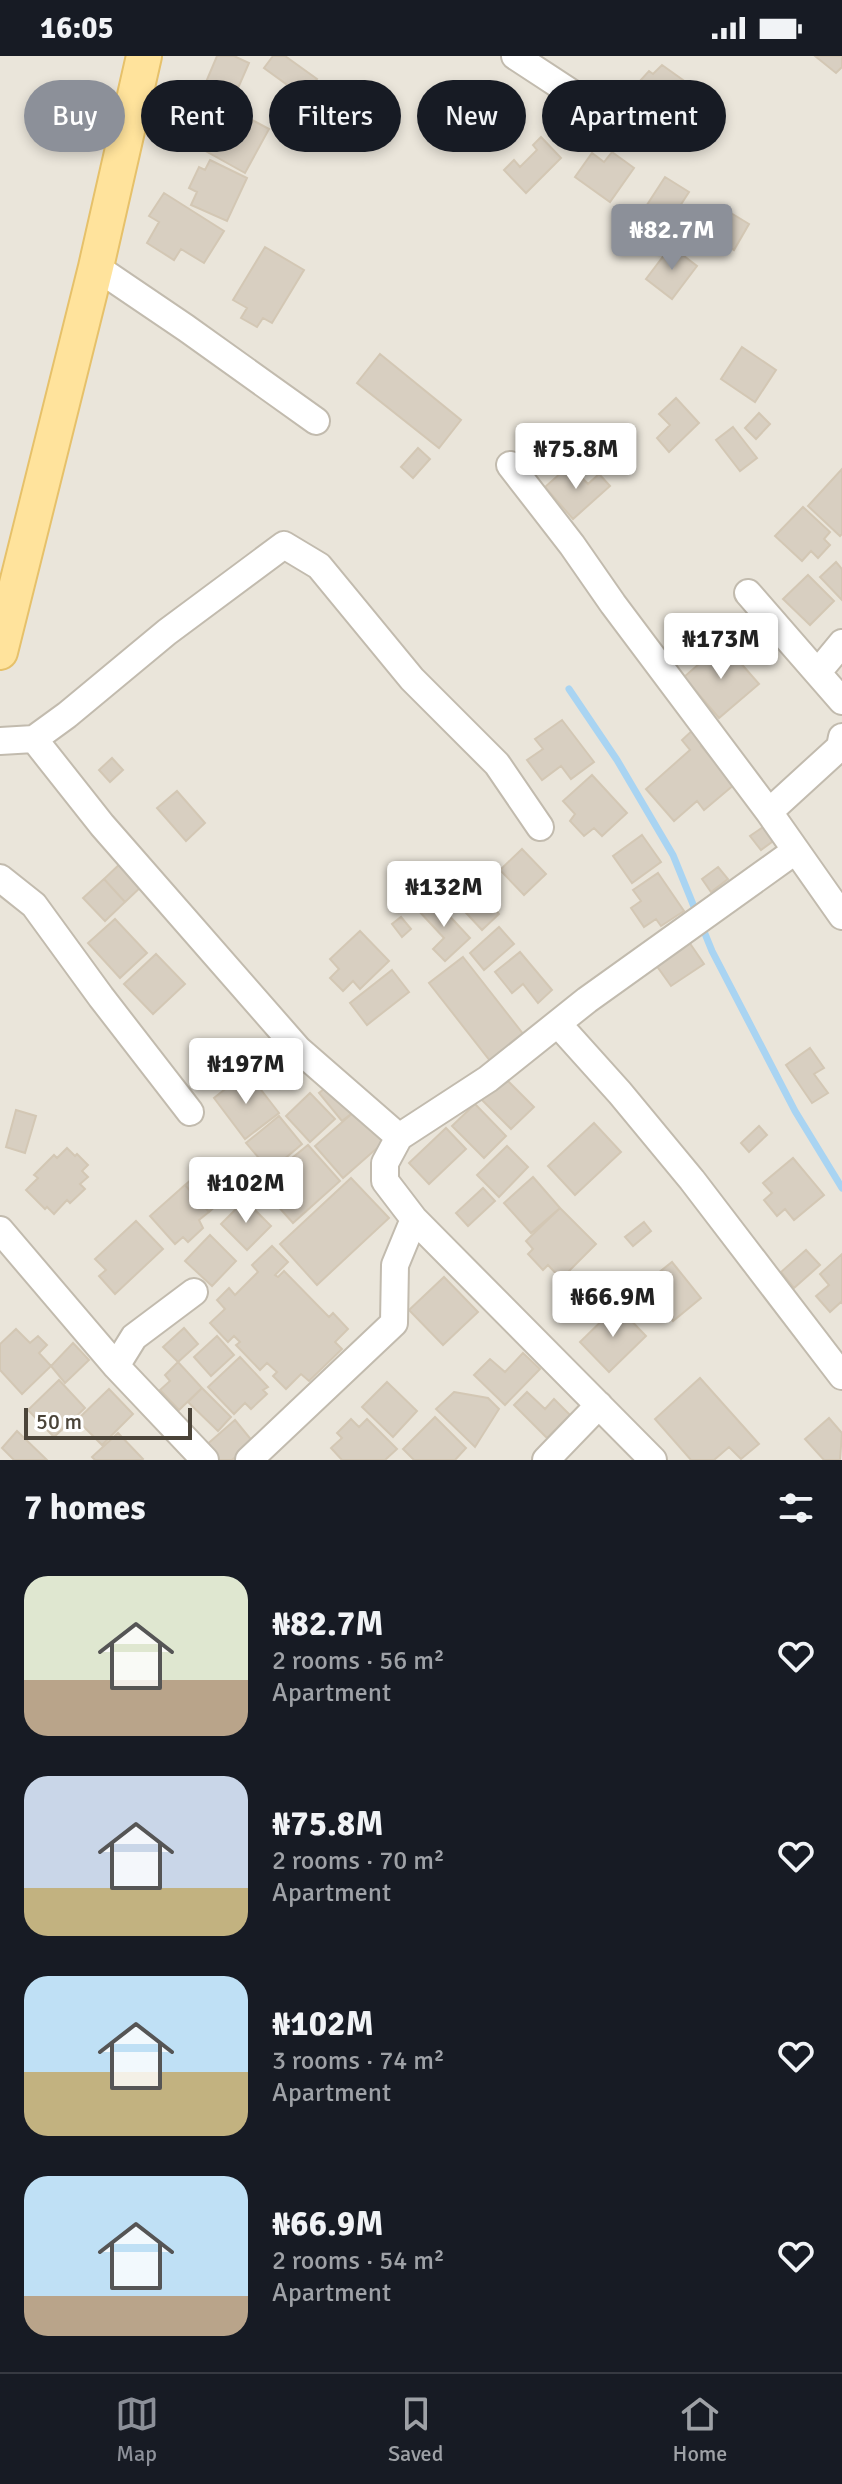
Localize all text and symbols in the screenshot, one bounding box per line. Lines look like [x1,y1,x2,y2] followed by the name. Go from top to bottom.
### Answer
[40,10,114,47] text: 16:05
[24,80,125,152] chip: Buy
[141,80,253,152] chip: Rent
[269,80,401,152] chip: Filters
[417,80,526,152] chip: New
[542,80,726,152] chip: Apartment
[607,204,737,272] pin: ₦82.7M
[629,214,715,246] text: ₦82.7M
[511,423,641,491] pin: ₦75.8M
[533,433,619,465] text: ₦75.8M
[665,613,777,681] pin: ₦173M
[682,623,760,655] text: ₦173M
[388,861,500,929] pin: ₦132M
[405,871,483,903] text: ₦132M
[190,1038,302,1106] pin: ₦197M
[207,1048,285,1080] text: ₦197M
[190,1157,302,1225] pin: ₦102M
[207,1167,285,1199] text: ₦102M
[548,1271,678,1339] pin: ₦66.9M
[570,1281,656,1313] text: ₦66.9M
[24,1404,192,1440] scale bar
[36,1408,82,1435] text: 50 m
[774,1486,818,1530] icon: filters
[24,1487,145,1529] text: 7 homes
[272,1603,384,1645] text: ₦82.7M
[88,1608,184,1704] icon: home
[774,1634,818,1678] icon: heart
[272,1645,445,1677] text: 2 rooms · 56 m²
[272,1677,391,1709] text: Apartment
[272,1803,384,1845] text: ₦75.8M
[88,1808,184,1904] icon: home
[774,1834,818,1878] icon: heart
[272,1845,445,1877] text: 2 rooms · 70 m²
[272,1877,391,1909] text: Apartment
[272,2003,374,2045] text: ₦102M
[88,2008,184,2104] icon: home
[774,2034,818,2078] icon: heart
[272,2045,445,2077] text: 3 rooms · 74 m²
[272,2077,391,2109] text: Apartment
[272,2203,384,2245] text: ₦66.9M
[88,2208,184,2304] icon: home
[774,2234,818,2278] icon: heart
[272,2245,445,2277] text: 2 rooms · 54 m²
[272,2277,391,2309] text: Apartment
[115,2392,159,2467] tab: Map
[388,2392,443,2467] tab: Saved
[673,2392,727,2467] tab: Home

